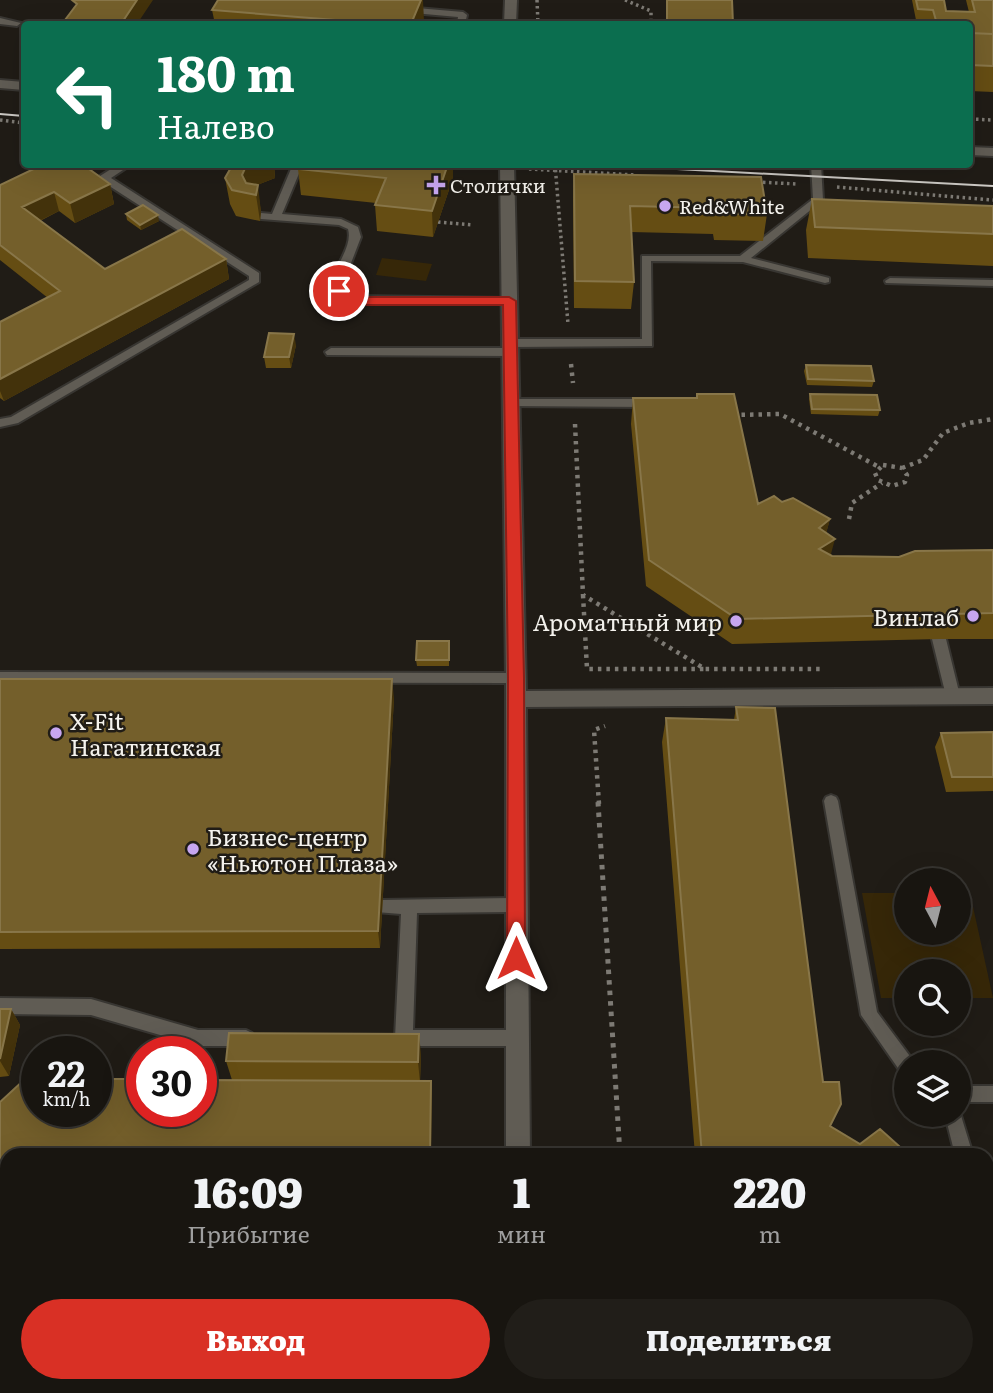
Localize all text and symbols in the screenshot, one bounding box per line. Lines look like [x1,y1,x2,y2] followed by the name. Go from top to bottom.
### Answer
[157,34,295,107] text: 180 m
[42,49,133,140] icon: left
[157,101,275,149] text: Налево
[450,171,546,199] place label: Столички
[428,177,444,193] marker: Столички
[679,192,784,220] place label: Red&White
[657,198,673,214] marker: Red&White
[309,261,369,321] pin
[320,272,358,310] icon: arrive
[873,599,959,633] place label: Винлаб
[533,604,722,638] place label: Ароматный мир
[965,608,981,624] marker: Винлаб
[728,613,744,629] marker: Ароматный мир
[70,703,221,763] place label: X-Fit Нагатинская
[48,725,64,741] marker: X-Fit Нагатинская
[207,819,398,879] place label: Бизнес-центр «Ньютон Плаза»
[185,841,201,857] marker: Бизнес-центр «Ньютон Плаза»
[894,868,971,945] north arrow
[894,868,971,1127] map controls
[479,921,553,995] position arrow
[894,959,971,1036] button: search
[126,1036,217,1127] speed limit sign: 30
[48,1046,85,1098] text: 22
[894,1050,971,1127] button: layers
[43,1085,90,1112] text: km/h
[194,1159,303,1221] text: 16:09
[513,1159,530,1221] text: 1
[733,1159,807,1221] text: 220
[187,1216,310,1250] text: Прибытие
[497,1216,546,1250] text: мин
[759,1216,781,1250] text: m
[21,1299,490,1379] button: Выход
[504,1299,973,1379] button: Поделиться

